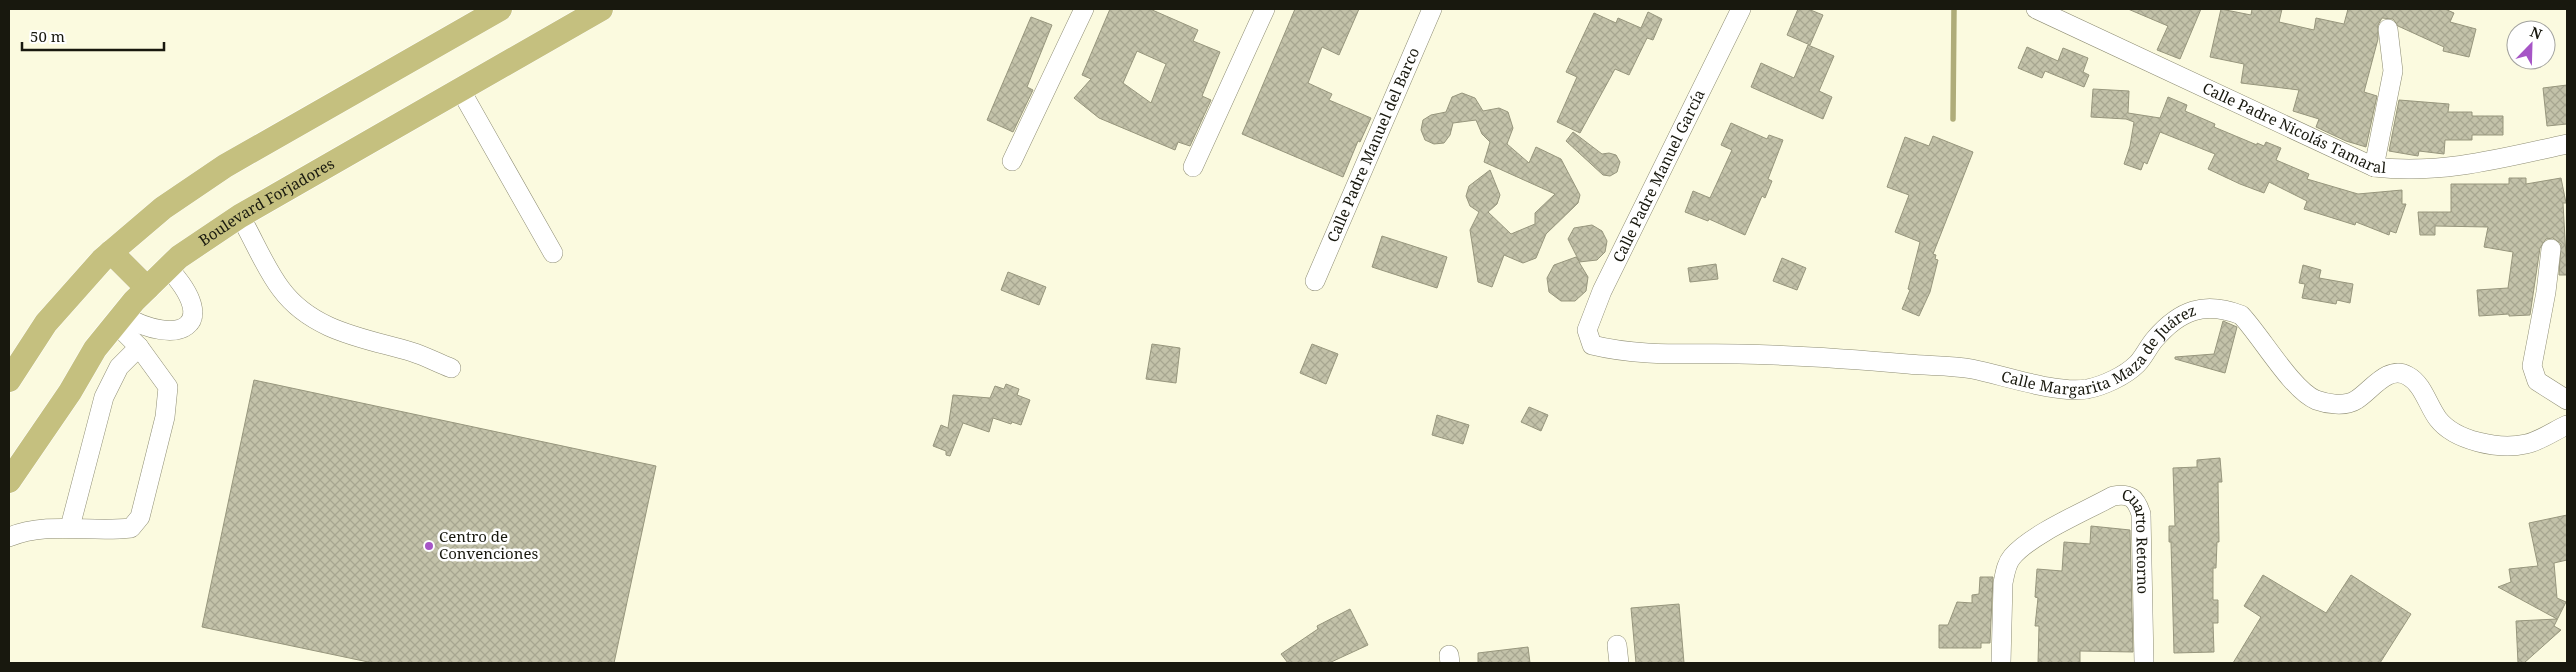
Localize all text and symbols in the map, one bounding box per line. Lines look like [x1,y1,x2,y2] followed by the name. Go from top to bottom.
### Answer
[22,20,165,52] scale bar
[2506,20,2556,70] north arrow
[2527,22,2545,43] text: N
[30,26,65,46] text: 50 m
[1322,44,1423,245] street label: Calle Padre Manuel del Barco
[2200,77,2387,177] street label: Calle Padre Nicolás Tamaral
[1608,86,1709,265] street label: Calle Padre Manuel García
[195,153,338,250] street label: Boulevard Forjadores
[1999,300,2198,399] street label: Calle Margarita Maza de Juárez
[2120,484,2154,594] street label: Cuarto Retorno
[439,526,538,563] place label: Centro de Convenciones
[423,540,435,552] marker: Centro de Convenciones

